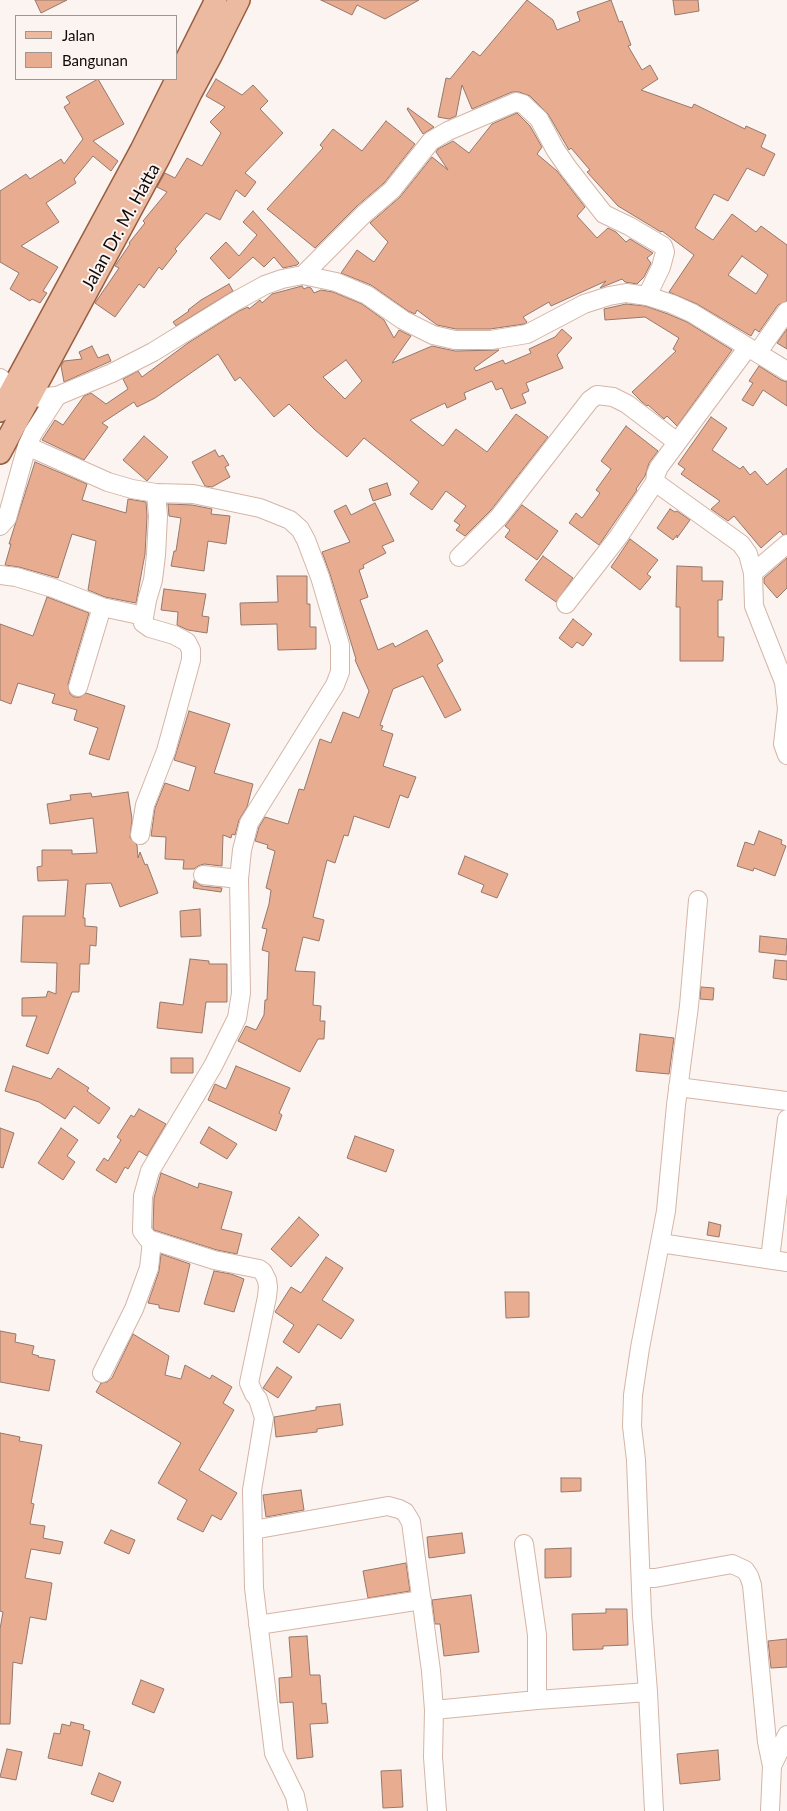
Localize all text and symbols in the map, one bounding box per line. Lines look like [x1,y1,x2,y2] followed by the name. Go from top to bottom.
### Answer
[15,15,178,80] legend
[62,26,95,44] text: Jalan
[62,51,128,69] text: Bangunan
[77,160,165,294] street label: Jalan Dr. M. Hatta

